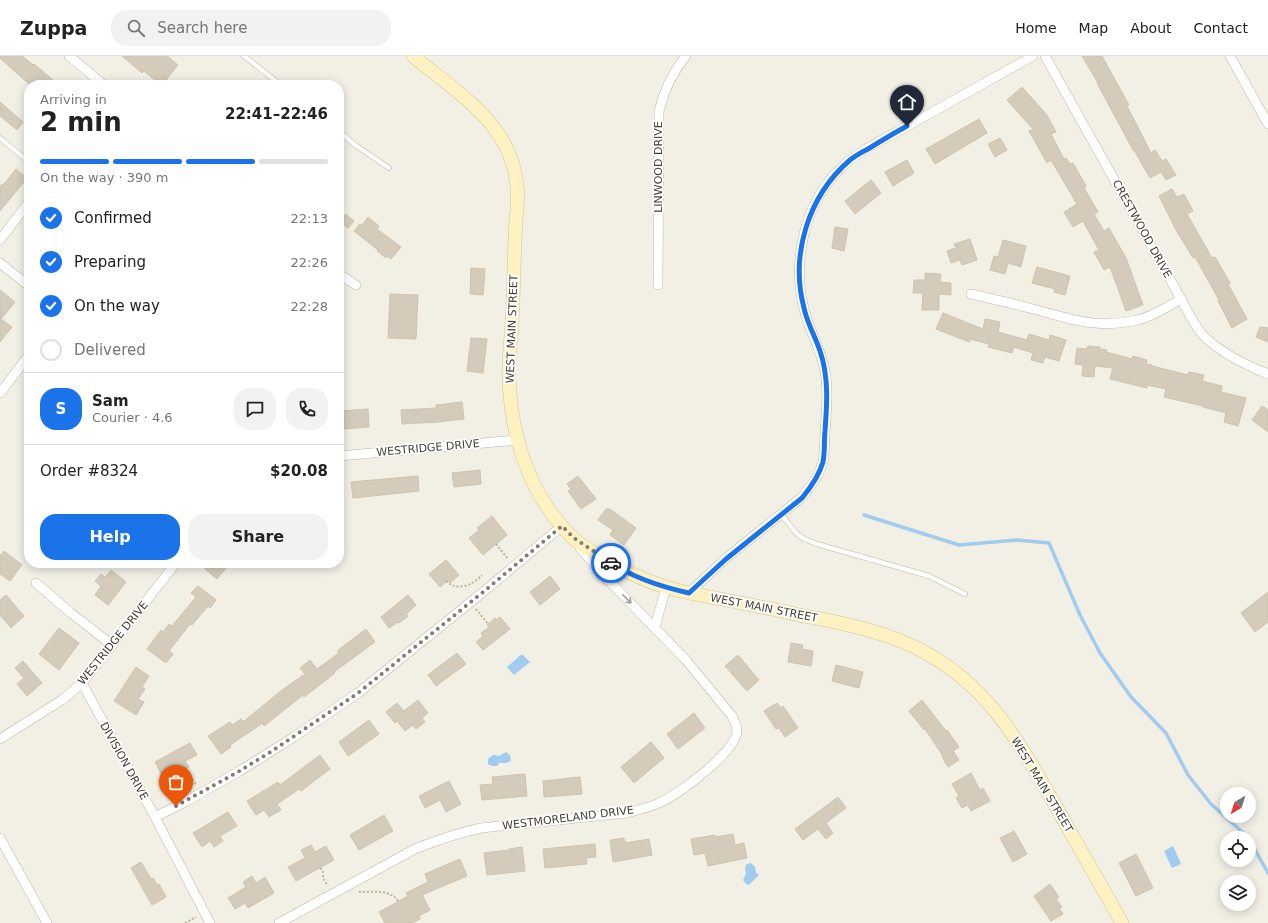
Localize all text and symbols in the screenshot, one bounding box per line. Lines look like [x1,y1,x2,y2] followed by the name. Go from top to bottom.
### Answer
[111,10,391,46] search box
[20,17,87,39] text: Zuppa
[125,17,147,39] icon: search
[157,19,247,37] text: Search here
[1015,20,1057,36] text: Home
[1079,20,1108,36] text: Map
[1130,20,1172,36] text: About
[1194,20,1248,36] text: Contact
[890,85,924,126] pin
[896,91,918,113] icon: home
[40,92,107,107] text: Arriving in
[225,105,328,123] text: 22:41–22:46
[40,107,122,137] text: 2 min
[652,121,665,213] street label: LINWOOD DRIVE
[40,170,168,185] text: On the way · 390 m
[1110,178,1174,280] street label: CRESTWOOD DRIVE
[40,207,62,229] icon: check
[74,209,152,227] text: Confirmed
[291,211,328,226] text: 22:13
[40,251,62,273] icon: check
[74,253,146,271] text: Preparing
[291,255,328,270] text: 22:26
[504,274,520,384] street label: WEST MAIN STREET
[40,295,62,317] icon: check
[74,297,160,315] text: On the way
[291,299,328,314] text: 22:28
[74,341,146,359] text: Delivered
[234,388,276,430] button: chat
[286,388,328,430] button: phone
[92,392,129,410] text: Sam
[56,400,66,418] text: S
[92,410,173,425] text: Courier · 4.6
[376,437,480,459] street label: WESTRIDGE DRIVE
[40,462,138,480] text: Order #8324
[270,462,328,480] text: $20.08
[40,514,180,560] button: Help
[188,514,328,560] button: Share
[591,543,631,583] courier
[600,552,622,574] icon: car
[709,591,819,625] street label: WEST MAIN STREET
[622,594,632,604] one-way arrow
[75,599,151,687] street label: WESTRIDGE DRIVE
[97,720,151,802] street label: DIVISION DRIVE
[1008,735,1076,835] street label: WEST MAIN STREET
[159,765,193,806] pin
[165,771,187,793] icon: bag
[1220,787,1256,823] north arrow
[1220,787,1256,911] map controls
[502,803,634,833] street label: WESTMORELAND DRIVE
[1220,831,1256,867] button: locate
[1220,875,1256,911] button: layers

